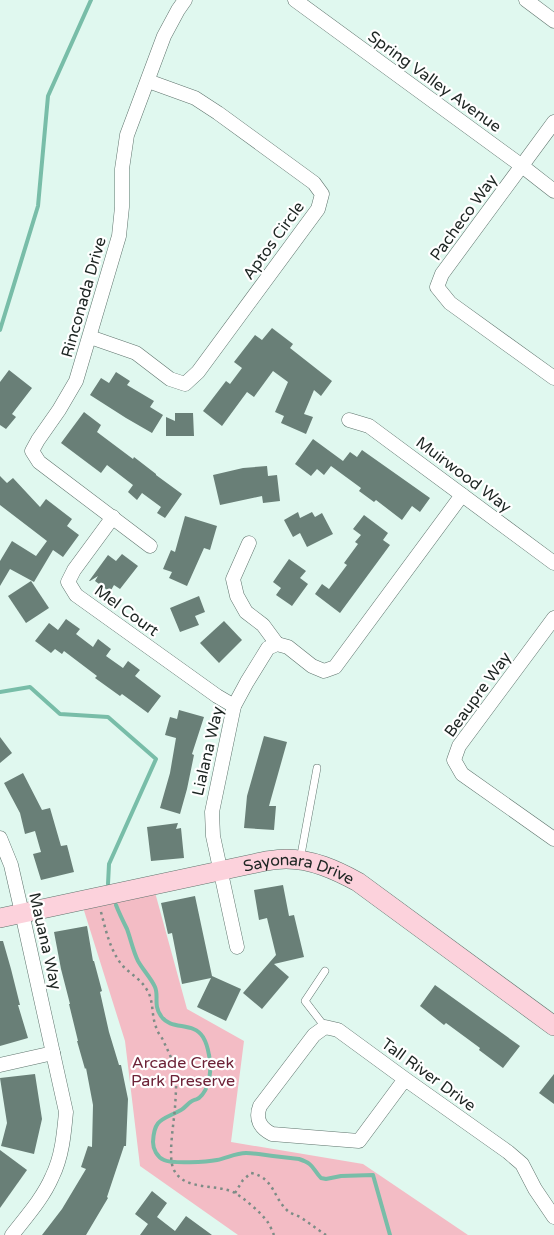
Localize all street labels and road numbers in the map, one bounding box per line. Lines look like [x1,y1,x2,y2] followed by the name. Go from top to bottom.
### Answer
[364,27,505,137] street label: Spring Valley Avenue
[426,170,502,265] street label: Pacheco Way
[239,197,309,284] street label: Aptos Circle
[57,235,111,360] street label: Rinconada Drive
[412,432,515,517] street label: Muirwood Way
[90,581,163,641] street label: Mel Court
[440,648,516,741] street label: Beaupre Way
[188,704,228,798] street label: Lialana Way
[241,850,357,889] street label: Sayonara Drive
[24,891,66,992] street label: Mauana Way
[377,1034,480,1116] street label: Tall River Drive

